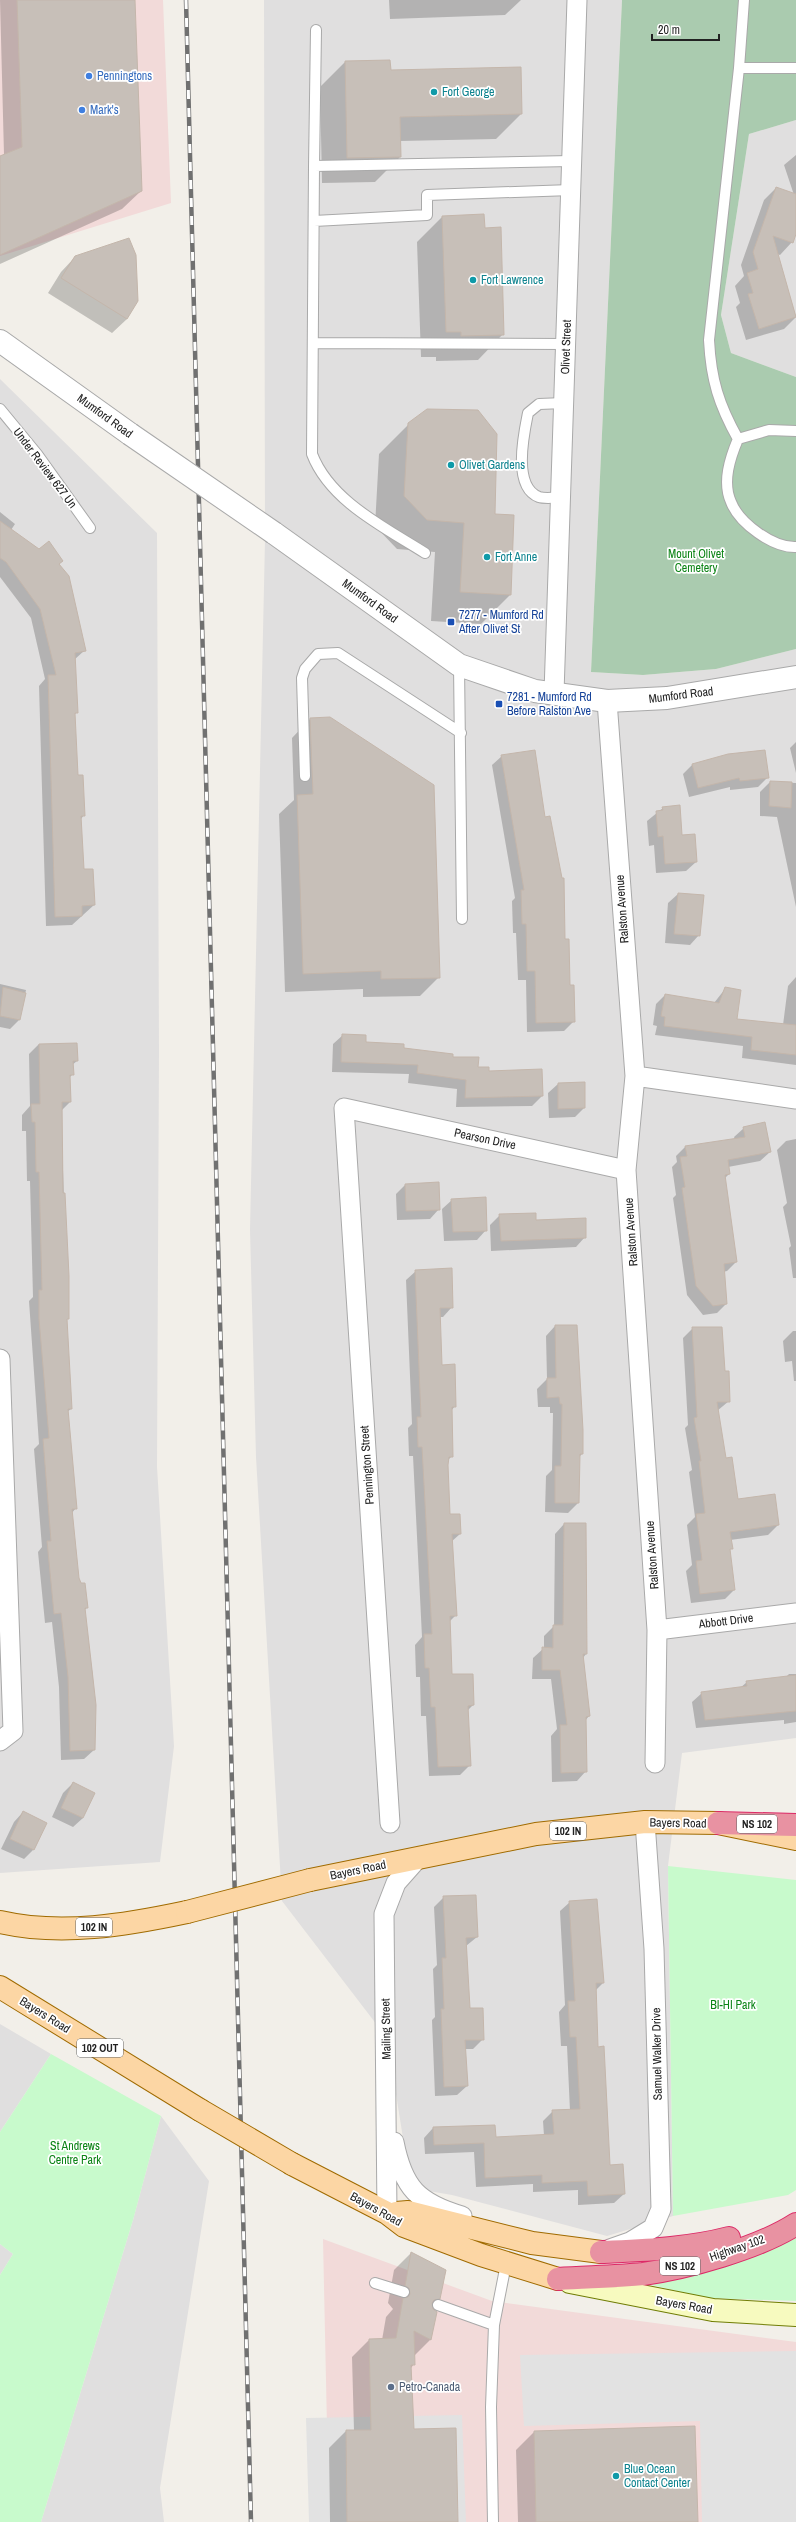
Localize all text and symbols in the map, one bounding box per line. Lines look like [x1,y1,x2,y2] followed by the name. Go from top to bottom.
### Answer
[652,16,719,42] scale bar
[658,22,680,38] text: 20 m
[97,68,152,84] place label: Penningtons
[84,71,94,81] marker: Penningtons
[442,84,495,100] place label: Fort George
[429,87,439,97] marker: Fort George
[90,102,119,118] place label: Mark's
[77,105,87,115] marker: Mark's
[481,272,543,288] place label: Fort Lawrence
[468,275,478,285] marker: Fort Lawrence
[557,319,575,375] street label: Olivet Street
[74,390,136,442] street label: Mumford Road
[9,425,81,511] street label: Under Review 627 Un
[459,457,525,473] place label: Olivet Gardens
[446,460,456,470] marker: Olivet Gardens
[668,546,724,576] park label: Mount Olivet Cemetery
[495,549,537,565] place label: Fort Anne
[482,552,492,562] marker: Fort Anne
[339,575,401,627] street label: Mumford Road
[458,607,544,637] place label: 7277 - Mumford Rd After Olivet St
[446,617,456,627] marker: 7277 - Mumford Rd After Olivet St
[648,683,714,707] street label: Mumford Road
[507,689,592,719] place label: 7281 - Mumford Rd Before Ralston Ave
[494,699,504,709] marker: 7281 - Mumford Rd Before Ralston Ave
[612,874,632,944] street label: Ralston Avenue
[453,1125,517,1153] street label: Pearson Drive
[621,1197,641,1267] street label: Ralston Avenue
[356,1425,378,1505] street label: Pennington Street
[642,1520,662,1590] street label: Ralston Avenue
[697,1610,754,1632] street label: Abbott Drive
[649,1815,707,1831] street label: Bayers Road
[737,1815,777,1833] road number: NS 102
[550,1822,586,1840] road number: 102 IN
[329,1856,387,1884] street label: Bayers Road
[76,1918,112,1936] road number: 102 IN
[17,1993,73,2037] street label: Bayers Road
[710,1997,756,2013] park label: BI-HI Park
[377,1998,395,2060] street label: Mailing Street
[648,2008,666,2100] street label: Samuel Walker Drive
[77,2039,123,2057] road number: 102 OUT
[49,2138,101,2168] park label: St Andrews Centre Park
[347,2188,405,2230] street label: Bayers Road
[707,2231,767,2265] street label: Highway 102
[660,2257,700,2275] road number: NS 102
[655,2292,713,2318] street label: Bayers Road
[399,2379,461,2395] place label: Petro-Canada
[386,2382,396,2392] marker: Petro-Canada
[624,2461,691,2491] place label: Blue Ocean Contact Center
[611,2471,621,2481] marker: Blue Ocean Contact Center

